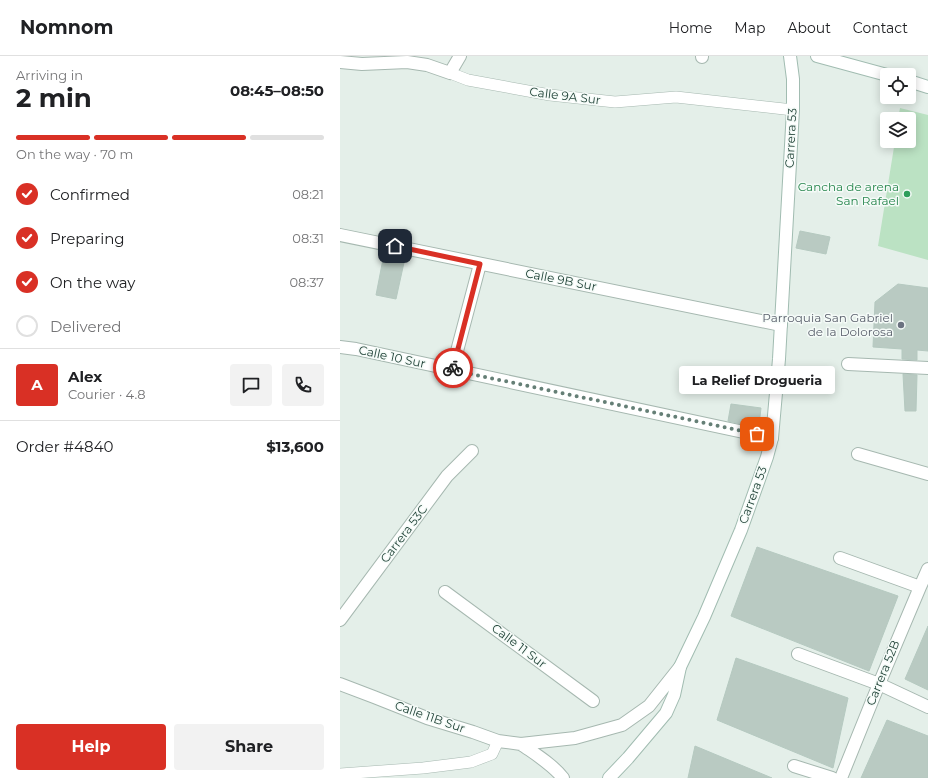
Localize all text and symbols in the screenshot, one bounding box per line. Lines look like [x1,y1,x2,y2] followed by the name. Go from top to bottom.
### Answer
[20,16,113,39] text: Nomnom
[669,19,712,37] text: Home
[734,19,765,37] text: Map
[787,19,831,37] text: About
[853,19,908,37] text: Contact
[16,67,83,83] text: Arriving in
[880,68,916,148] map controls
[880,68,916,104] button: locate
[230,81,324,100] text: 08:45–08:50
[16,82,92,114] text: 2 min
[529,84,602,107] street label: Calle 9A Sur
[781,107,800,168] street label: Carrera 53
[880,112,916,148] button: layers
[16,146,133,162] text: On the way · 70 m
[798,179,899,208] place label: Cancha de arena San Rafael
[16,183,38,205] icon: check
[50,185,130,204] text: Confirmed
[292,186,324,202] text: 08:21
[902,189,912,199] marker: Cancha de arena San Rafael
[16,227,38,249] icon: check
[50,229,125,248] text: Preparing
[378,229,412,263] pin
[292,230,324,246] text: 08:31
[384,235,406,257] icon: home
[524,265,598,294] street label: Calle 9B Sur
[16,271,38,293] icon: check
[50,273,135,292] text: On the way
[290,274,324,290] text: 08:37
[762,310,893,339] place label: Parroquia San Gabriel de la Dolorosa
[50,317,122,336] text: Delivered
[896,320,906,330] marker: Parroquia San Gabriel de la Dolorosa
[357,342,427,371] street label: Calle 10 Sur
[433,348,473,388] courier
[442,357,464,379] icon: bike
[230,364,272,406] button: chat
[282,364,324,406] button: phone
[679,366,835,394] callout: La Relief Drogueria
[68,367,102,386] text: Alex
[692,372,822,388] text: La Relief Drogueria
[31,375,43,394] text: A
[68,386,146,402] text: Courier · 4.8
[740,417,774,451] pin
[746,423,768,445] icon: bag
[16,437,114,456] text: Order #4840
[266,437,324,456] text: $13,600
[735,464,770,526] street label: Carrera 53
[377,501,431,566] street label: Carrera 53C
[489,620,550,671] street label: Calle 11 Sur
[863,638,902,708] street label: Carrera 52B
[393,697,468,736] street label: Calle 11B Sur
[16,724,166,770] button: Help
[174,724,324,770] button: Share

